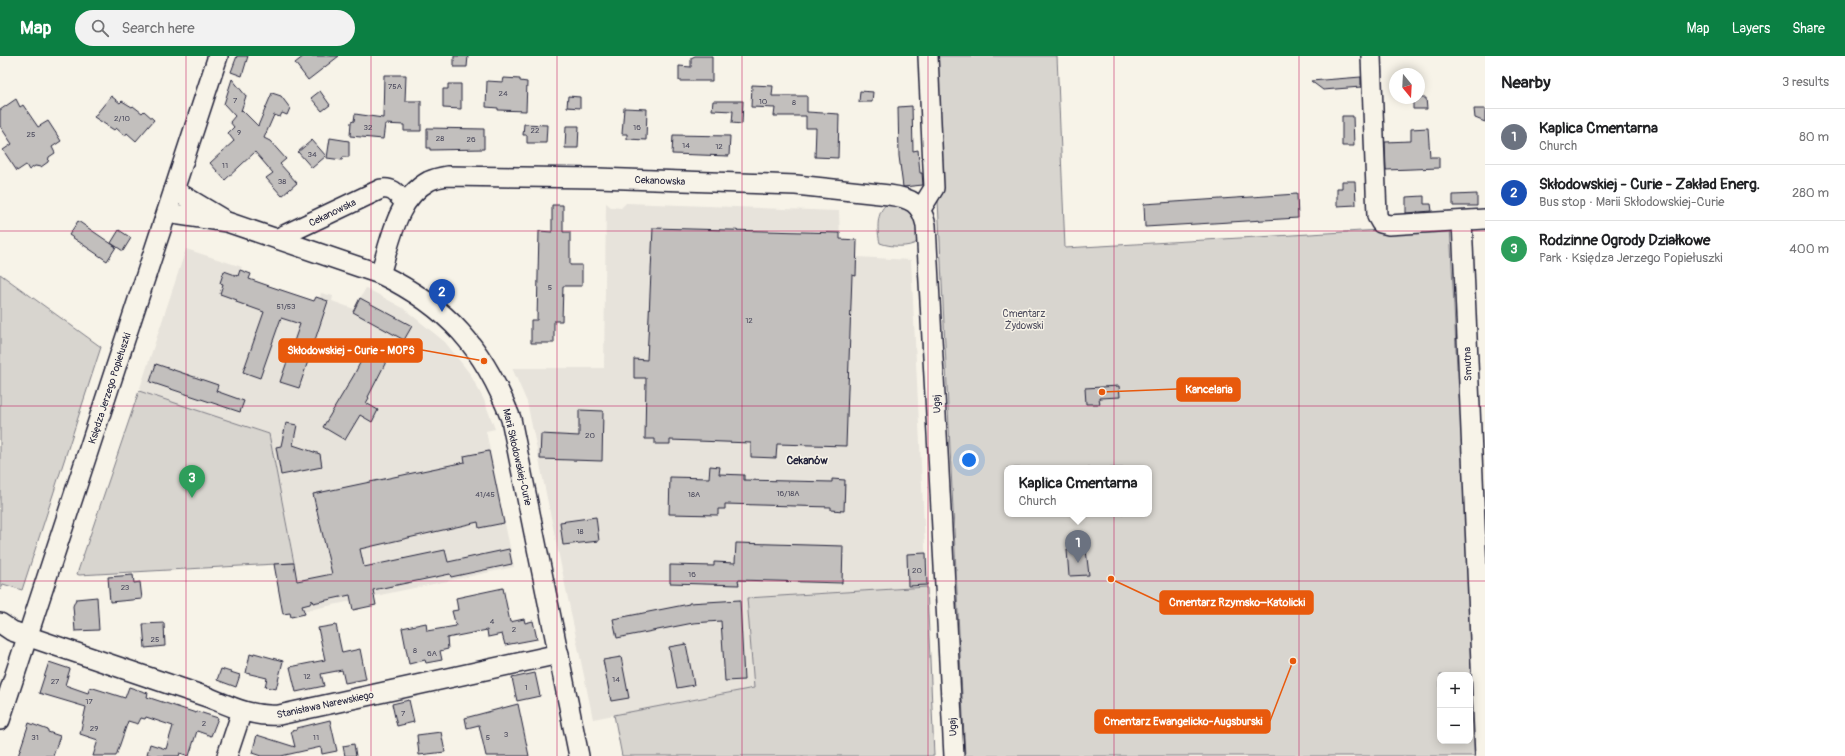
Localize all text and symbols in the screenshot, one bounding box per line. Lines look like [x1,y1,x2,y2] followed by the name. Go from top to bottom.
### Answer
[75,10,355,46] search box
[20,16,51,40] text: Map
[89,17,111,39] icon: search
[121,19,195,38] text: Search here
[1687,20,1710,37] text: Map
[1732,20,1770,37] text: Layers
[1792,20,1825,37] text: Share
[1389,68,1425,104] north arrow
[1501,72,1550,93] text: Nearby
[1782,74,1829,90] text: 3 results
[388,82,402,91] house number: 75A
[498,89,508,98] house number: 24
[233,96,238,105] house number: 7
[759,97,768,106] house number: 10
[792,98,796,107] house number: 8
[114,114,131,123] house number: 2/10
[1539,119,1658,138] text: Kaplica Cmentarna
[364,123,373,132] house number: 32
[633,123,641,132] house number: 16
[531,126,540,135] house number: 22
[237,128,241,137] house number: 9
[1511,129,1517,145] text: 1
[1799,129,1829,145] text: 80 m
[27,130,35,139] house number: 25
[436,134,444,143] house number: 28
[466,135,476,144] house number: 26
[1539,138,1577,154] text: Church
[682,141,690,150] house number: 14
[715,142,723,151] house number: 12
[307,150,317,159] house number: 34
[222,161,228,170] house number: 11
[634,174,686,188] street label: Cekanowska
[1539,175,1760,194] text: Skłodowskiej - Curie - Zakład Energ.
[278,177,286,186] house number: 38
[1510,185,1518,201] text: 2
[1792,185,1829,201] text: 280 m
[1539,194,1725,210] text: Bus stop · Marii Skłodowskiej-Curie
[307,196,358,229] street label: Cekanowska
[1539,231,1711,250] text: Rodzinne Ogrody Działkowe
[1510,241,1518,257] text: 3
[1789,241,1829,257] text: 400 m
[1539,250,1723,266] text: Park · Księdza Jerzego Popiełuszki
[429,279,455,312] pin: 2
[548,283,552,292] house number: 5
[276,302,296,311] house number: 51/53
[1003,308,1045,332] park label: Cmentarz Żydowski
[745,316,753,325] house number: 12
[86,331,134,445] street label: Księdza Jerzego Popiełuszki
[279,339,422,362] callout: Skłodowskiej - Curie - MOPS
[287,344,415,357] text: Skłodowskiej - Curie - MOPS
[1461,346,1475,381] street label: Smutna
[1177,378,1240,401] callout: Kancelaria
[1185,383,1233,396] text: Kancelaria
[931,394,943,414] street label: Ugaj
[500,408,534,507] street label: Marii Skłodowskiej-Curie
[585,431,596,440] house number: 20
[959,450,979,470] your location
[786,454,828,467] district label: Cekanów
[179,465,205,498] pin: 3
[1004,465,1152,517] popup
[1018,474,1138,493] text: Kaplica Cmentarna
[776,489,800,498] house number: 16/18A
[475,490,495,499] house number: 41/45
[688,490,700,499] house number: 18A
[1018,493,1056,509] text: Church
[576,527,584,536] house number: 18
[1065,530,1091,563] pin: 1
[912,566,923,575] house number: 20
[688,570,696,579] house number: 16
[121,583,130,592] house number: 23
[1160,591,1313,614] callout: Cmentarz Rzymsko–Katolicki
[1169,596,1305,609] text: Cmentarz Rzymsko–Katolicki
[490,617,495,626] house number: 4
[512,625,517,634] house number: 2
[151,635,159,644] house number: 25
[413,646,417,655] house number: 8
[427,649,437,658] house number: 6A
[303,672,311,681] house number: 12
[1437,672,1473,744] map controls
[1437,672,1473,708] button: +
[612,675,620,684] house number: 14
[51,677,60,686] house number: 27
[524,683,528,692] house number: 1
[276,689,375,721] street label: Stanisława Narewskiego
[85,697,93,706] house number: 17
[1437,708,1473,744] button: −
[401,709,406,718] house number: 7
[1095,710,1270,733] callout: Cmentarz Ewangelicko-Augsburski
[1104,715,1263,728] text: Cmentarz Ewangelicko-Augsburski
[947,717,959,737] street label: Ugaj
[202,719,207,728] house number: 2
[90,724,98,733] house number: 29
[504,730,509,739] house number: 3
[31,733,39,742] house number: 31
[313,733,319,742] house number: 11
[486,733,490,742] house number: 5

